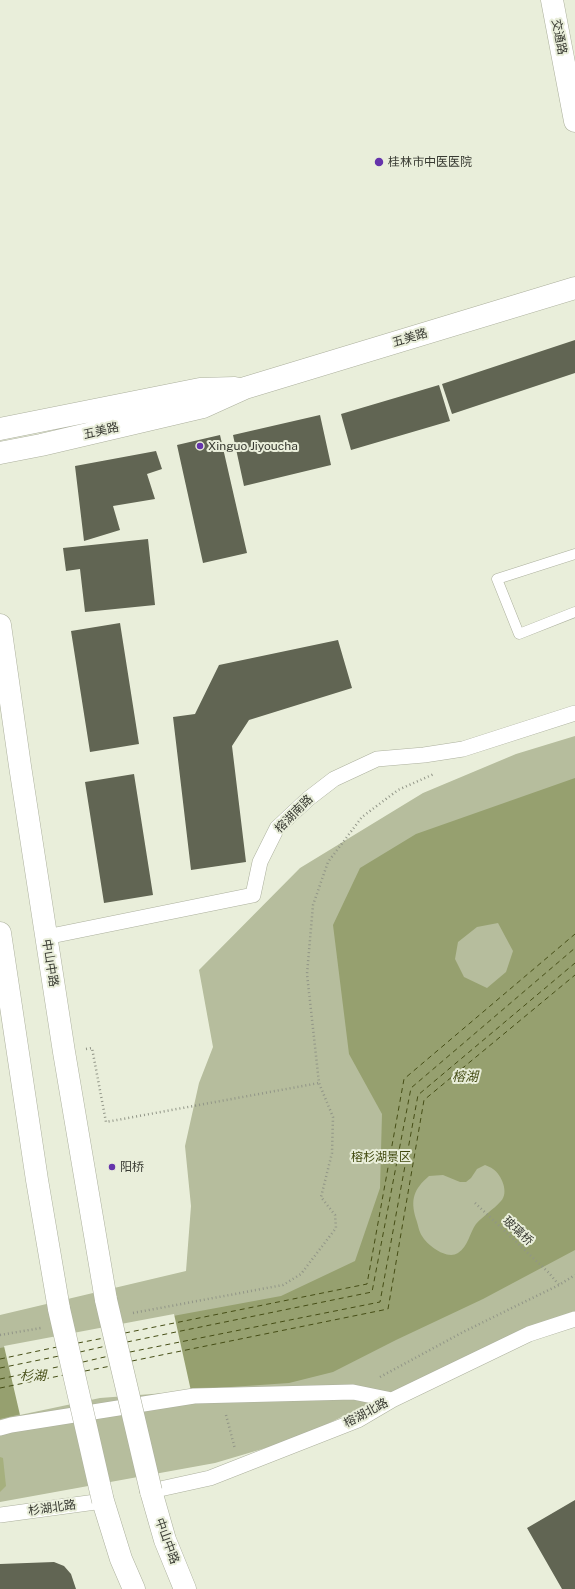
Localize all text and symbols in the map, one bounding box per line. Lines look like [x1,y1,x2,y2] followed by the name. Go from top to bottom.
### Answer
[548,18,570,56] street label: 交通路
[388,155,472,169] place label: 桂林市中医医院
[373,156,385,168] marker: 桂林市中医医院
[391,326,429,350] street label: 五美路
[82,420,120,442] street label: 五美路
[208,439,298,453] place label: Xinguo Jiyoucha
[195,441,205,451] marker: Xinguo Jiyoucha
[272,792,316,836] street label: 榕湖南路
[39,938,61,988] street label: 中山中路
[452,1069,478,1085] water label: 榕湖
[351,1150,411,1164] park label: 榕杉湖景区
[120,1160,144,1174] place label: 阳桥
[107,1162,117,1172] marker: 阳桥
[500,1213,536,1249] street label: 玻璃桥
[20,1368,46,1384] water label: 杉湖
[341,1395,391,1431] street label: 榕湖北路
[27,1498,77,1518] street label: 杉湖北路
[152,1516,182,1566] street label: 中山中路

